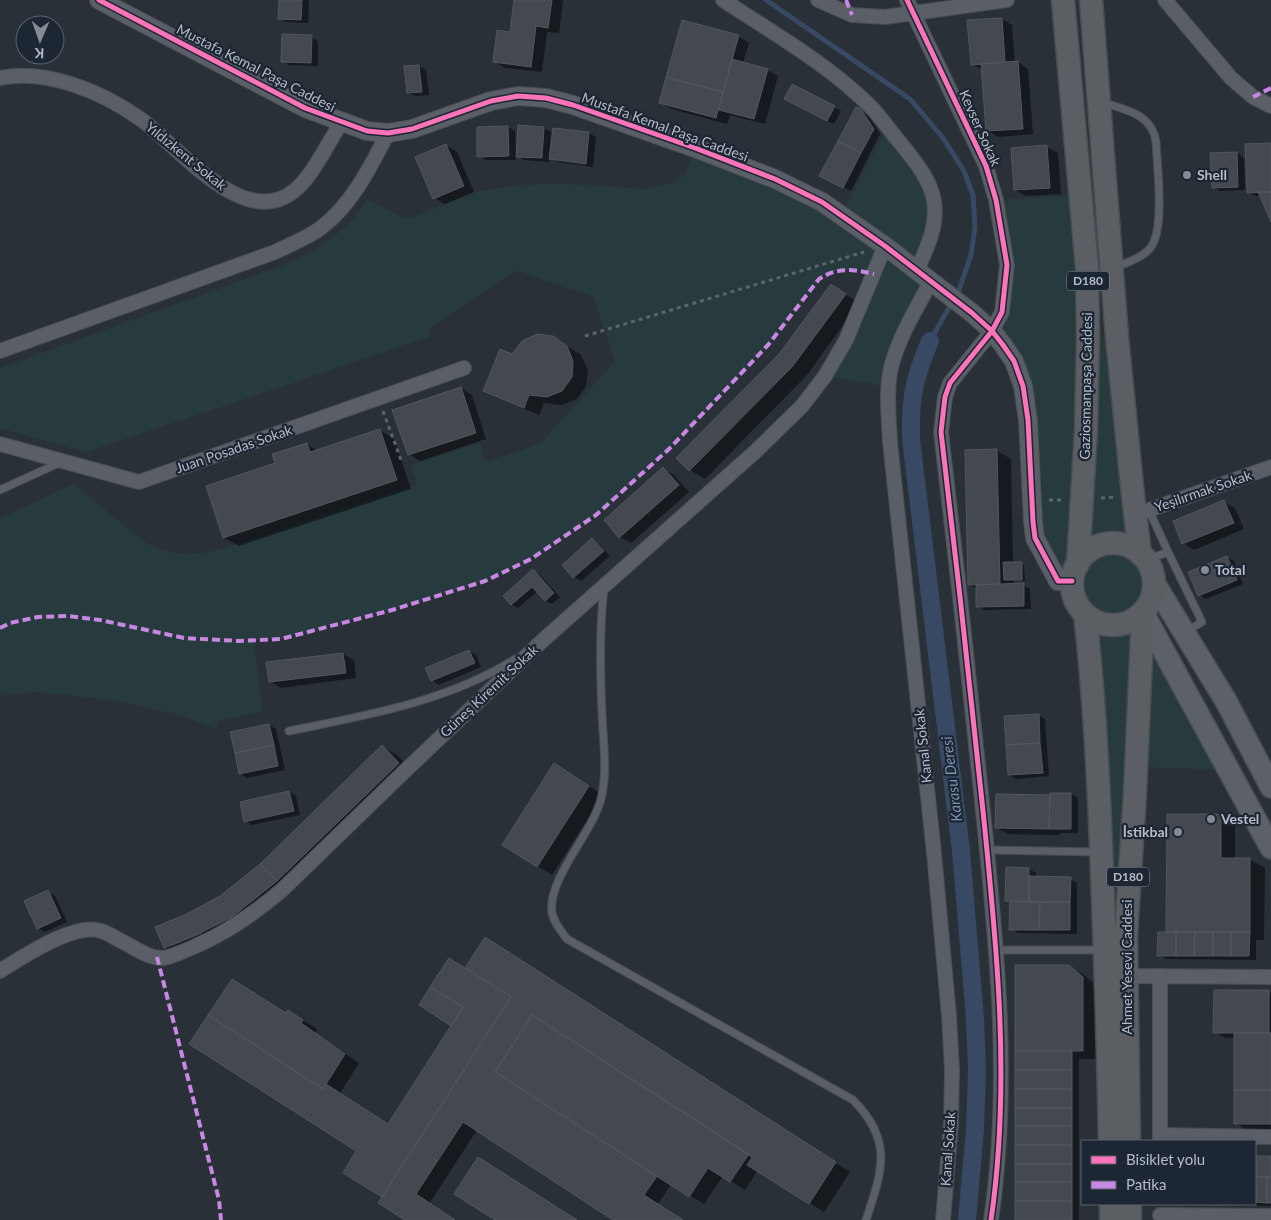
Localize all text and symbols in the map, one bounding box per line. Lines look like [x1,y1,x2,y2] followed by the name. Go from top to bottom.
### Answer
[15,15,65,65] north arrow
[174,20,339,115] street label: Mustafa Kemal Paşa Caddesi
[34,45,45,62] text: K
[956,87,1005,169] street label: Kevser Sokak
[580,88,751,165] street label: Mustafa Kemal Paşa Caddesi
[143,118,231,194] street label: Yıldızkent Sokak
[1197,166,1227,183] place label: Shell
[1181,169,1193,181] marker: Shell
[1067,272,1109,290] road number: D180
[1076,312,1095,460] street label: Gaziosmanpaşa Caddesi
[173,420,295,476] street label: Juan Posadas Sokak
[1152,466,1254,515] street label: Yeşilırmak Sokak
[1215,561,1245,578] place label: Total
[1199,564,1211,576] marker: Total
[436,640,542,740] street label: Güneş Kiremit Sokak
[910,707,935,784] street label: Kanal Sokak
[937,735,965,823] water label: Karasu Deresi
[1220,810,1259,827] place label: Vestel
[1205,813,1217,825] marker: Vestel
[1123,823,1168,840] place label: İstikbal
[1172,826,1184,838] marker: İstikbal
[1107,868,1149,886] road number: D180
[1118,899,1135,1035] street label: Ahmet Yesevi Caddesi
[936,1110,959,1187] street label: Kanal Sokak
[1081,1140,1256,1205] legend
[1126,1150,1205,1168] text: Bisiklet yolu
[1126,1175,1166,1193] text: Patika

